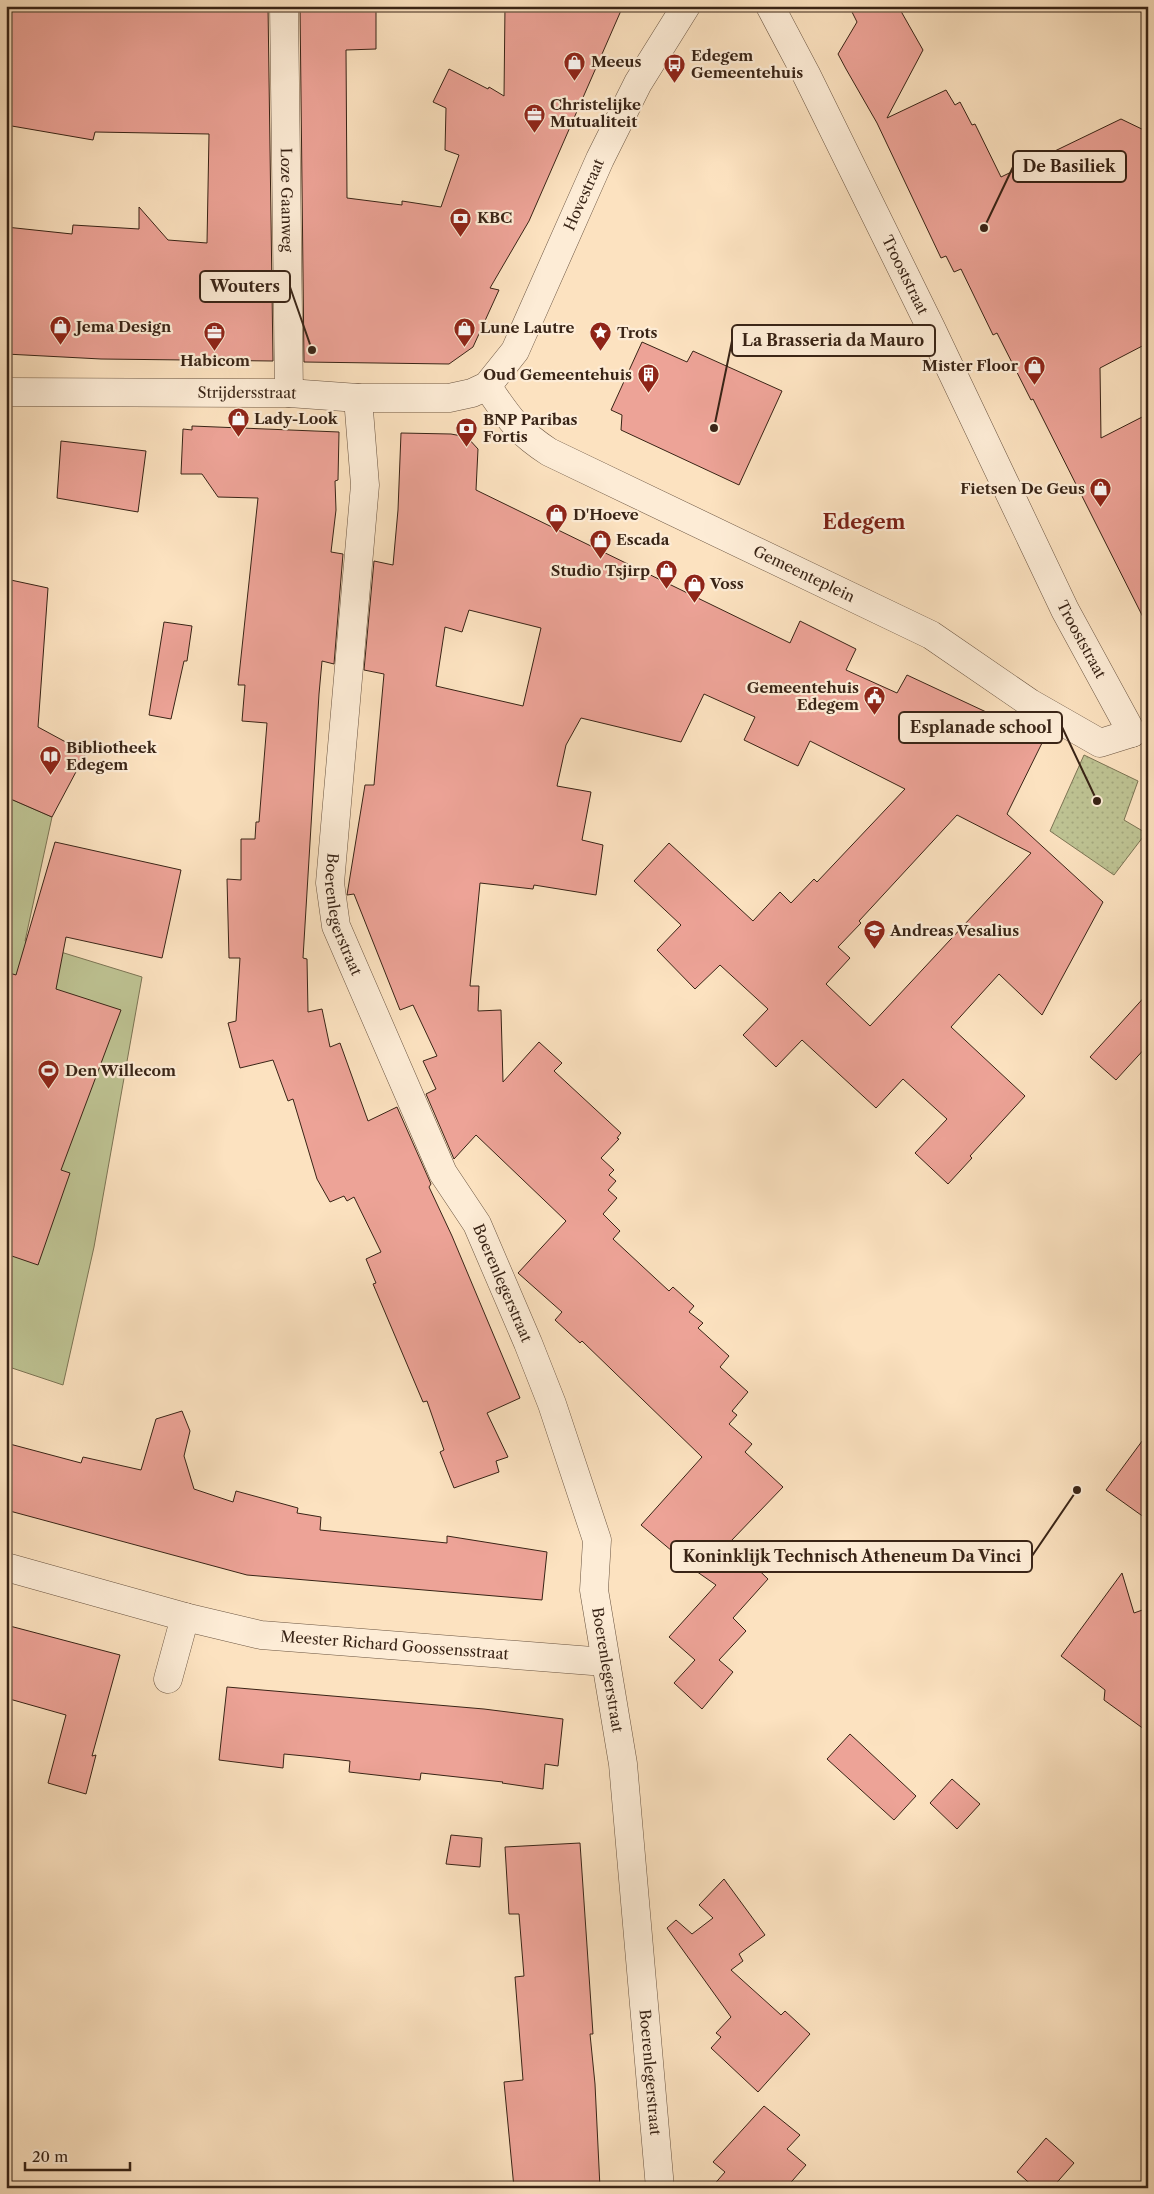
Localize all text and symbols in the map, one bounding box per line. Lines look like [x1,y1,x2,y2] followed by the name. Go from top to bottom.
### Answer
[691,46,803,82] place label: Edegem Gemeentehuis
[563,50,587,81] shop icon: Meeus
[591,52,641,71] place label: Meeus
[663,53,687,84] bus stop icon: Edegem Gemeentehuis
[550,95,641,131] place label: Christelijke Mutualiteit
[522,102,546,133] office icon: Christelijke Mutualiteit
[277,148,297,252] street label: Loze Gaanweg
[1013,151,1126,182] callout: De Basiliek
[560,155,608,233] street label: Hovestraat
[1022,156,1116,176] text: De Basiliek
[449,206,473,237] bank icon: KBC
[477,208,512,227] place label: KBC
[878,232,933,318] street label: Trooststraat
[200,271,290,302] callout: Wouters
[209,276,280,296] text: Wouters
[48,315,72,346] shop icon: Jema Design
[452,316,476,347] shop icon: Lune Lautre
[73,317,172,336] place label: Jema Design
[480,318,574,337] place label: Lune Lautre
[203,320,227,351] office icon: Habicom
[589,321,613,352] place icon: Trots
[617,323,658,342] place label: Trots
[732,325,935,356] callout: La Brasseria da Mauro
[742,330,924,350] text: La Brasseria da Mauro
[180,351,250,370] place label: Habicom
[1022,354,1046,385] shop icon: Mister Floor
[922,356,1019,375] place label: Mister Floor
[636,363,660,394] building icon: Oud Gemeentehuis
[483,365,632,384] place label: Oud Gemeentehuis
[197,383,298,403] street label: Strijdersstraat
[226,407,250,438] shop icon: Lady-Look
[254,409,339,428] place label: Lady-Look
[483,410,578,446] place label: BNP Paribas Fortis
[455,417,479,448] bank icon: BNP Paribas Fortis
[1089,477,1113,508] shop icon: Fietsen De Geus
[960,479,1085,498] place label: Fietsen De Geus
[545,503,569,534] shop icon: D'Hoeve
[573,505,639,524] place label: D'Hoeve
[822,510,906,534] district label: Edegem
[588,528,612,559] shop icon: Escada
[616,530,670,549] place label: Escada
[750,541,859,606] street label: Gemeenteplein
[654,559,678,590] shop icon: Studio Tsjirp
[551,561,650,580] place label: Studio Tsjirp
[682,572,706,603] shop icon: Voss
[709,574,744,593] place label: Voss
[1053,597,1111,682] street label: Trooststraat
[747,678,859,714] place label: Gemeentehuis Edegem
[863,685,887,716] public building icon: Gemeentehuis Edegem
[899,712,1062,743] callout: Esplanade school
[910,717,1052,737] text: Esplanade school
[66,738,158,774] place label: Bibliotheek Edegem
[38,745,62,776] library icon: Bibliotheek Edegem
[321,852,367,979] street label: Boerenlegerstraat
[862,919,886,950] school or university icon: Andreas Vesalius
[889,921,1019,940] place label: Andreas Vesalius
[37,1059,61,1090] sports icon: Den Willecom
[65,1061,176,1080] place label: Den Willecom
[469,1221,537,1345] street label: Boerenlegerstraat
[671,1541,1032,1572] callout: Koninklijk Technisch Atheneum Da Vinci
[683,1546,1022,1566] text: Koninklijk Technisch Atheneum Da Vinci
[588,1606,628,1734] street label: Boerenlegerstraat
[280,1627,510,1663] street label: Meester Richard Goossensstraat
[635,2008,665,2137] street label: Boerenlegerstraat
[25,2139,130,2171] scale bar
[32,2147,68,2166] text: 20 m

